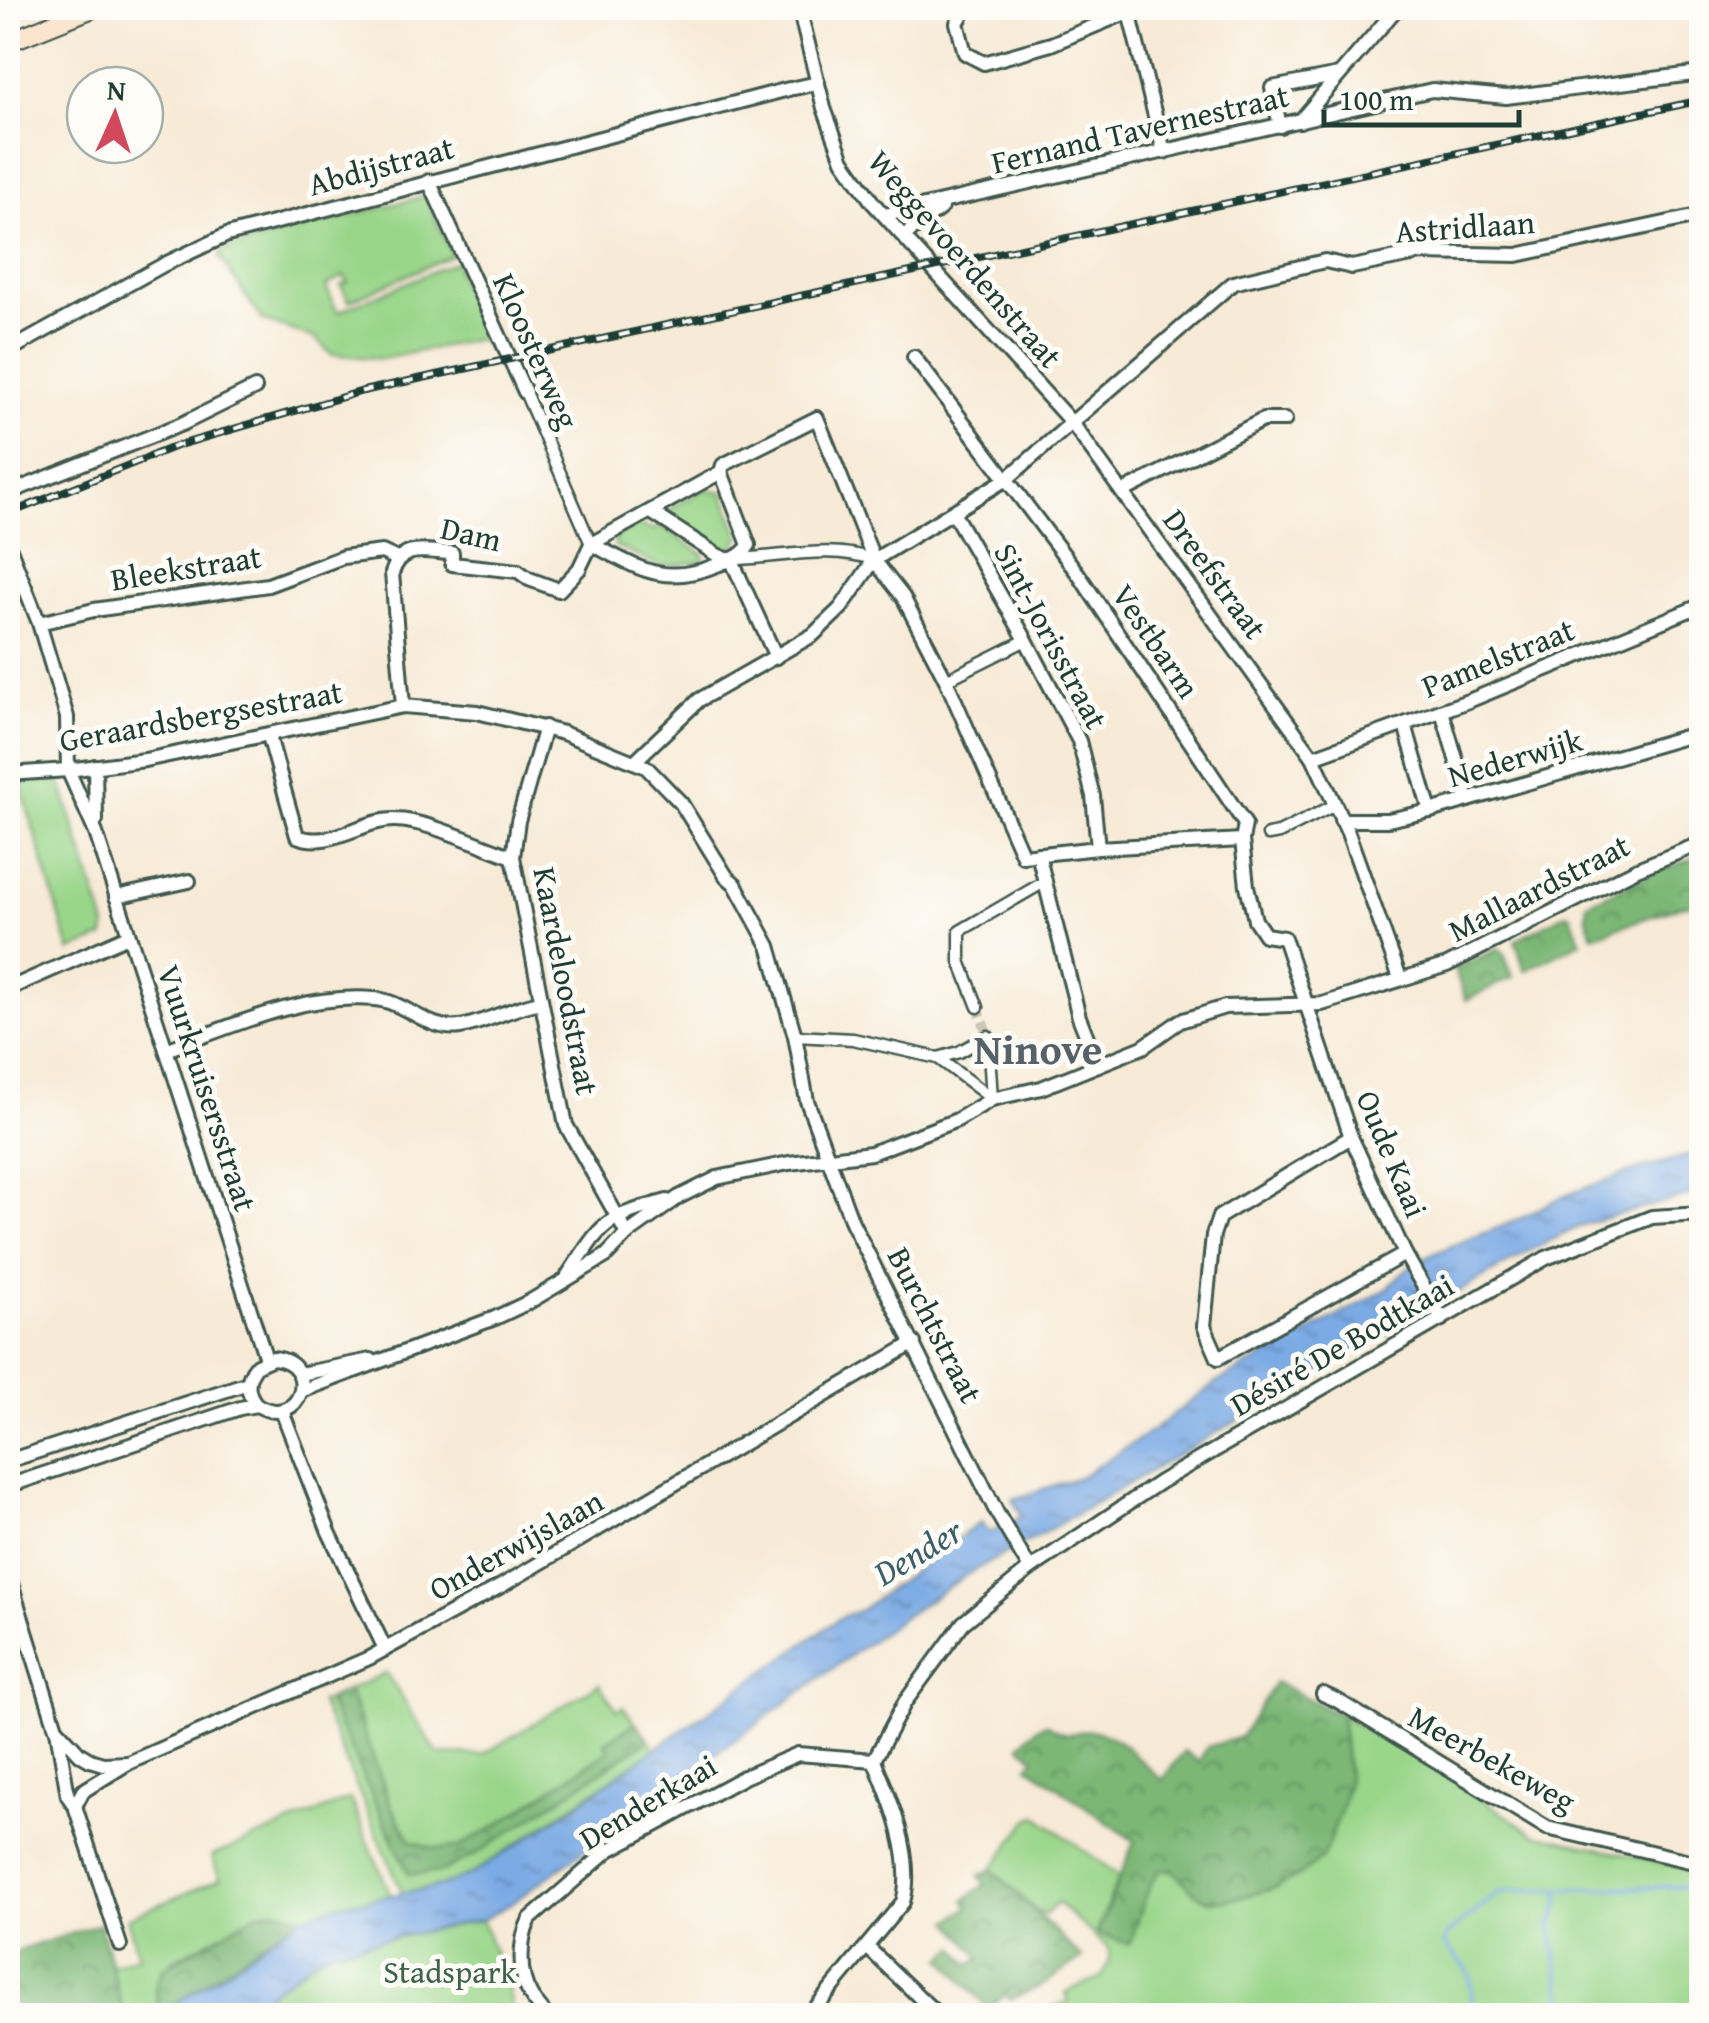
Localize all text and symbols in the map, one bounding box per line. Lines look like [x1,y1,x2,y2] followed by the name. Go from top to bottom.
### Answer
[65,65,165,165] north arrow
[1324,65,1519,127] scale bar
[106,69,127,111] text: N
[987,71,1293,186] street label: Fernand Tavernestraat
[1339,77,1414,121] text: 100 m
[303,124,459,208] street label: Abdijstraat
[857,139,1074,378] street label: Weggevoerdenstraat
[1394,198,1536,255] street label: Astridlaan
[481,266,592,436] street label: Kloosterweg
[1152,499,1279,649] street label: Dreefstraat
[436,504,506,563] street label: Dam
[107,532,265,603] street label: Bleekstraat
[983,534,1120,737] street label: Sint-Jorisstraat
[1101,574,1212,707] street label: Vestbarm
[1414,606,1581,709] street label: Pamelstraat
[56,667,346,764] street label: Geraardsbergsestraat
[1442,716,1588,799] street label: Nederwijk
[1440,822,1638,953] street label: Mallaardstraat
[521,863,612,1099] street label: Kaardeloodstraat
[145,959,269,1217] street label: Vuurkruisersstraat
[974,1018,1102,1079] district label: Ninove
[1345,1083,1440,1225] street label: Oude Kaai
[876,1239,995,1411] street label: Burchtstraat
[1221,1261,1462,1428] street label: Désiré De Bodtkaai
[420,1477,612,1612] street label: Onderwijslaan
[863,1505,973,1599] water label: Dender
[1400,1693,1584,1824] street label: Meerbekeweg
[570,1742,726,1861] street label: Denderkaai
[383,1948,518,1995] park label: Stadspark

